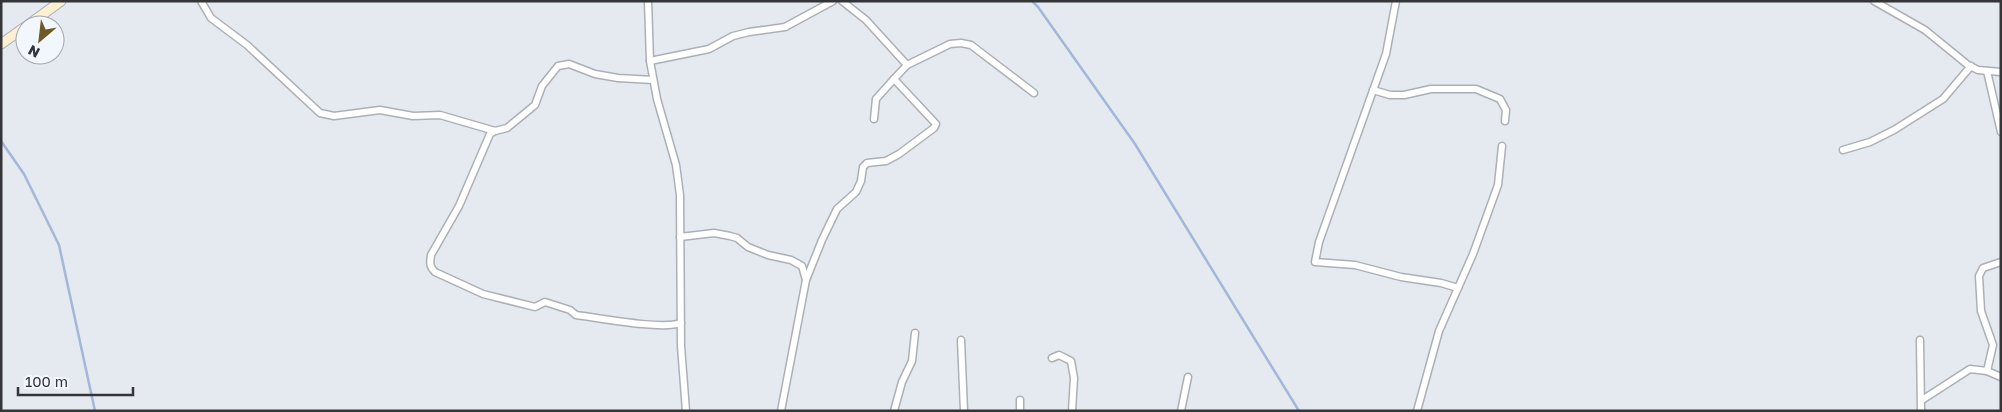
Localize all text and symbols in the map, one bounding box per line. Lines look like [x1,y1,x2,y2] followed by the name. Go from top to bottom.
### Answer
[15,15,65,65] north arrow
[25,42,42,62] text: N
[18,364,132,396] scale bar
[25,372,68,390] text: 100 m

